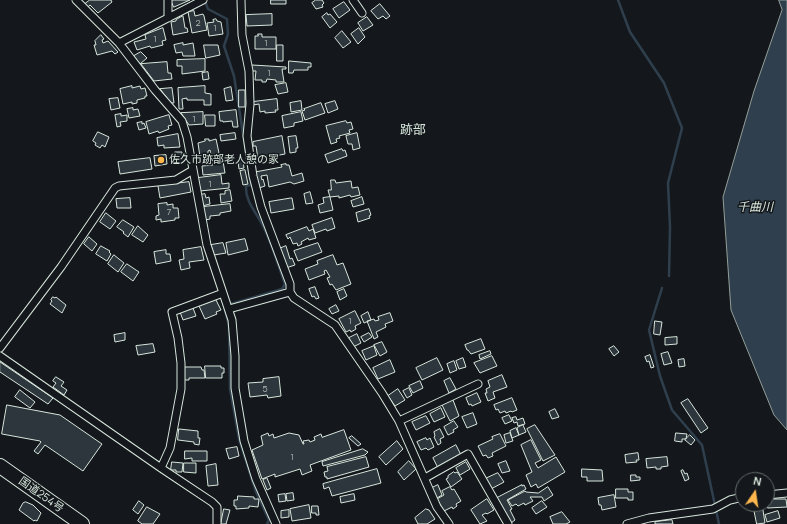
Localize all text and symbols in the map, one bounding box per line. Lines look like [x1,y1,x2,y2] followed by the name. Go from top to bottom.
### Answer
[195,18,201,28] house number: 2
[213,23,217,33] house number: 1
[153,34,157,44] house number: 1
[264,38,268,48] house number: 1
[267,68,271,78] house number: 1
[192,114,196,124] house number: 1
[400,122,426,138] district label: 跡部
[169,153,279,167] place label: 佐久市跡部老人憩の家
[156,155,166,165] marker: 佐久市跡部老人憩の家
[208,179,212,189] house number: 1
[737,201,773,215] water label: 千曲川
[167,207,171,217] house number: 7
[348,316,352,326] house number: 1
[262,384,268,394] house number: 5
[290,452,294,462] house number: 1
[735,472,775,512] north arrow
[752,473,763,489] text: N
[16,475,66,515] street label: 国道254号

